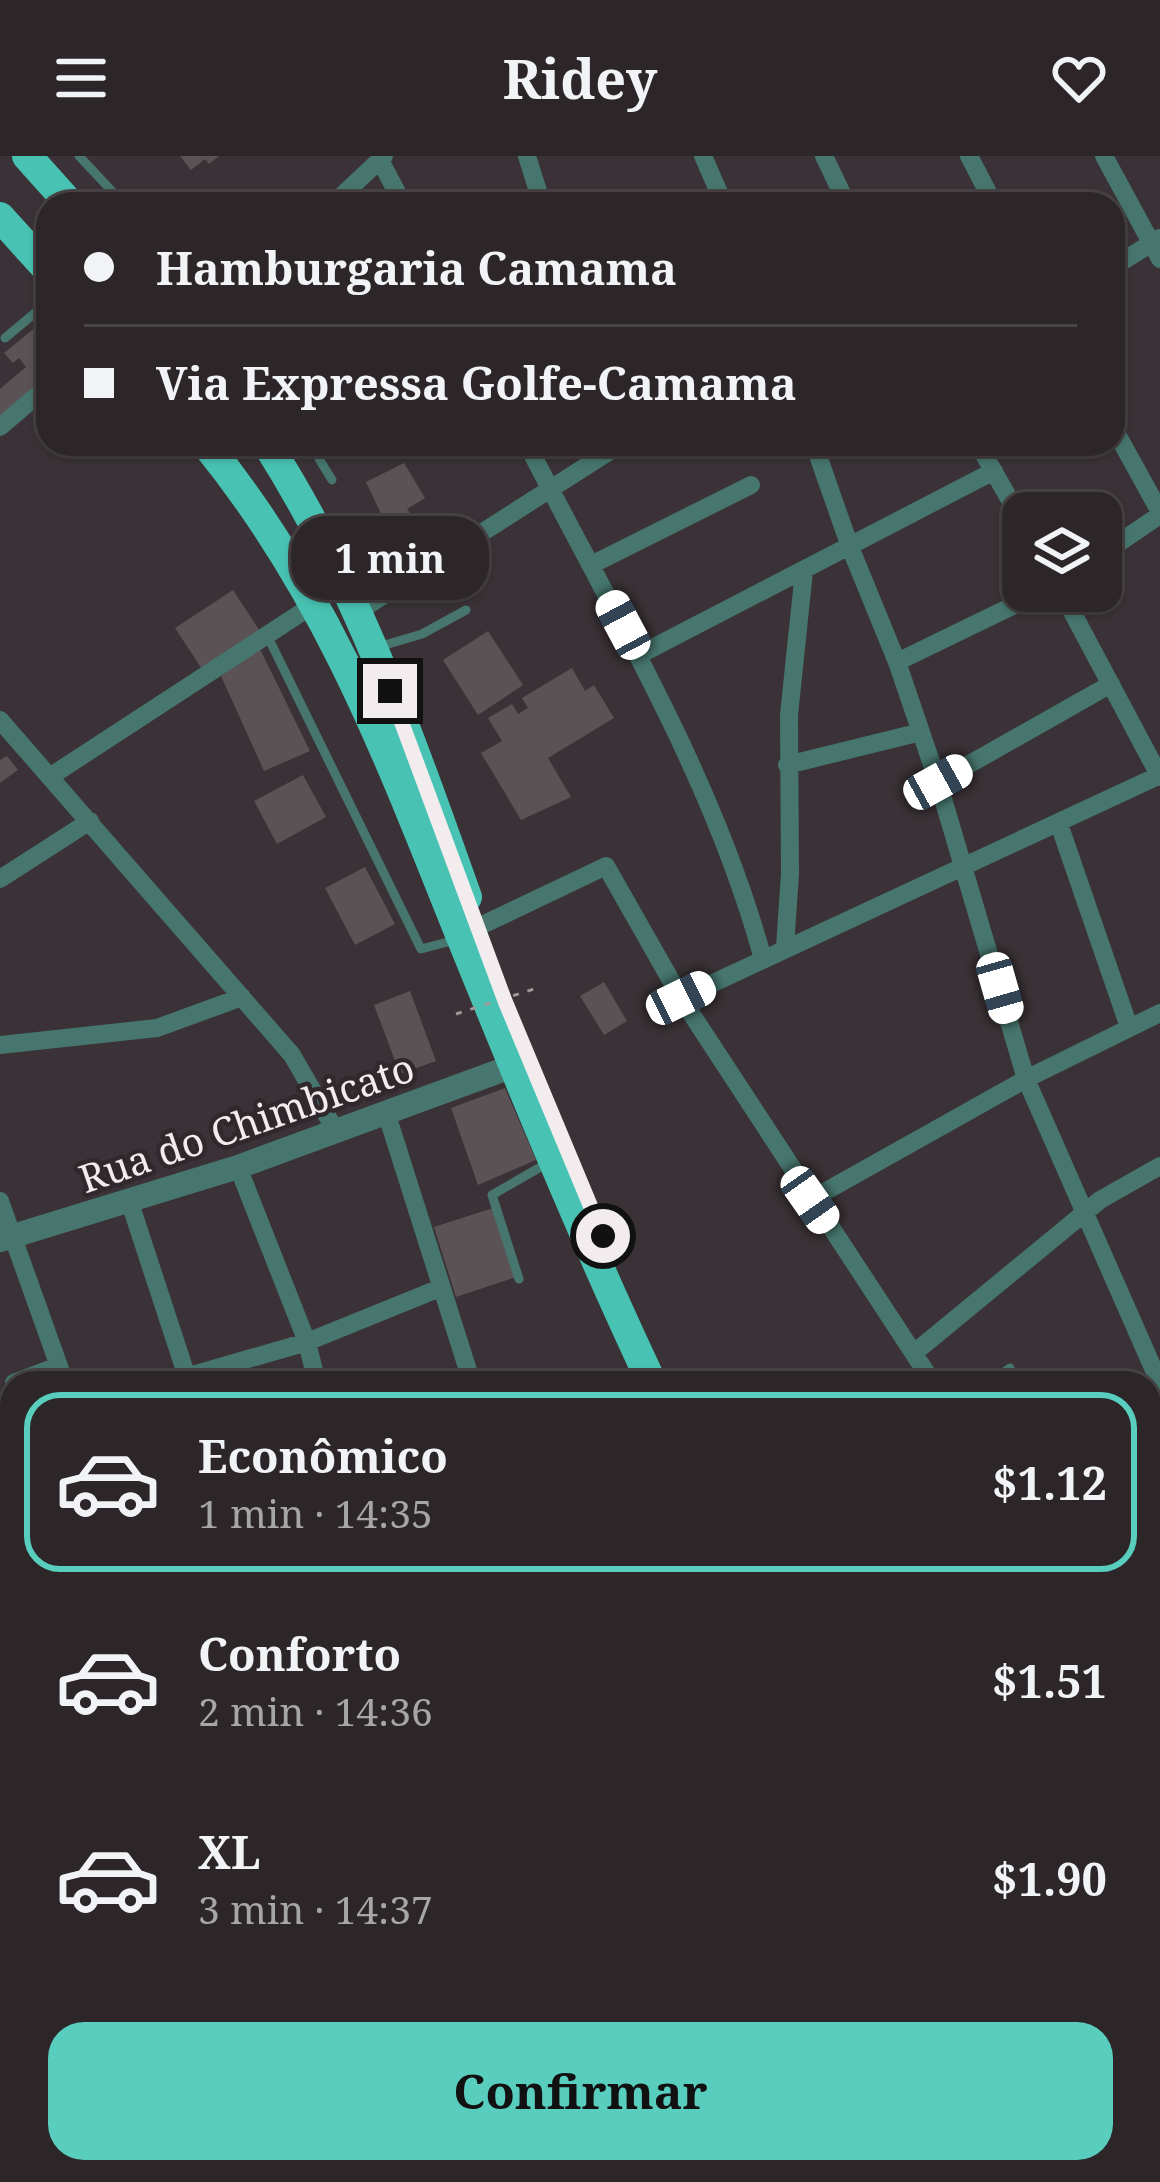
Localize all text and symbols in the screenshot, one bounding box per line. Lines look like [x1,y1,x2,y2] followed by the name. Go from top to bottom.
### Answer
[503,41,657,115] text: Ridey
[48,45,114,111] icon: menu
[1046,45,1112,111] icon: heart
[156,237,677,298] text: Hamburgaria Camama
[156,352,797,413] text: Via Expressa Golfe-Camama
[1002,492,1122,612] map controls
[1002,492,1122,612] button: layers
[291,517,489,601] callout: 1 min
[335,531,445,584] text: 1 min
[590,585,656,665] car
[363,664,417,718] route end
[898,749,978,815] car
[973,948,1027,1028] car
[641,966,721,1030] car
[71,1040,421,1204] street label: Rua do Chimbicato
[775,1160,845,1240] car
[576,1209,630,1263] route start
[198,1425,448,1486] text: Econômico
[54,1428,162,1536] icon: car
[992,1452,1107,1513] text: $1.12
[198,1486,433,1539] text: 1 min · 14:35
[198,1623,401,1684] text: Conforto
[54,1626,162,1734] icon: car
[992,1650,1107,1711] text: $1.51
[198,1684,433,1737] text: 2 min · 14:36
[198,1821,260,1882] text: XL
[54,1824,162,1932] icon: car
[992,1848,1107,1909] text: $1.90
[198,1882,433,1935] text: 3 min · 14:37
[48,2022,1113,2160] button: Confirmar

